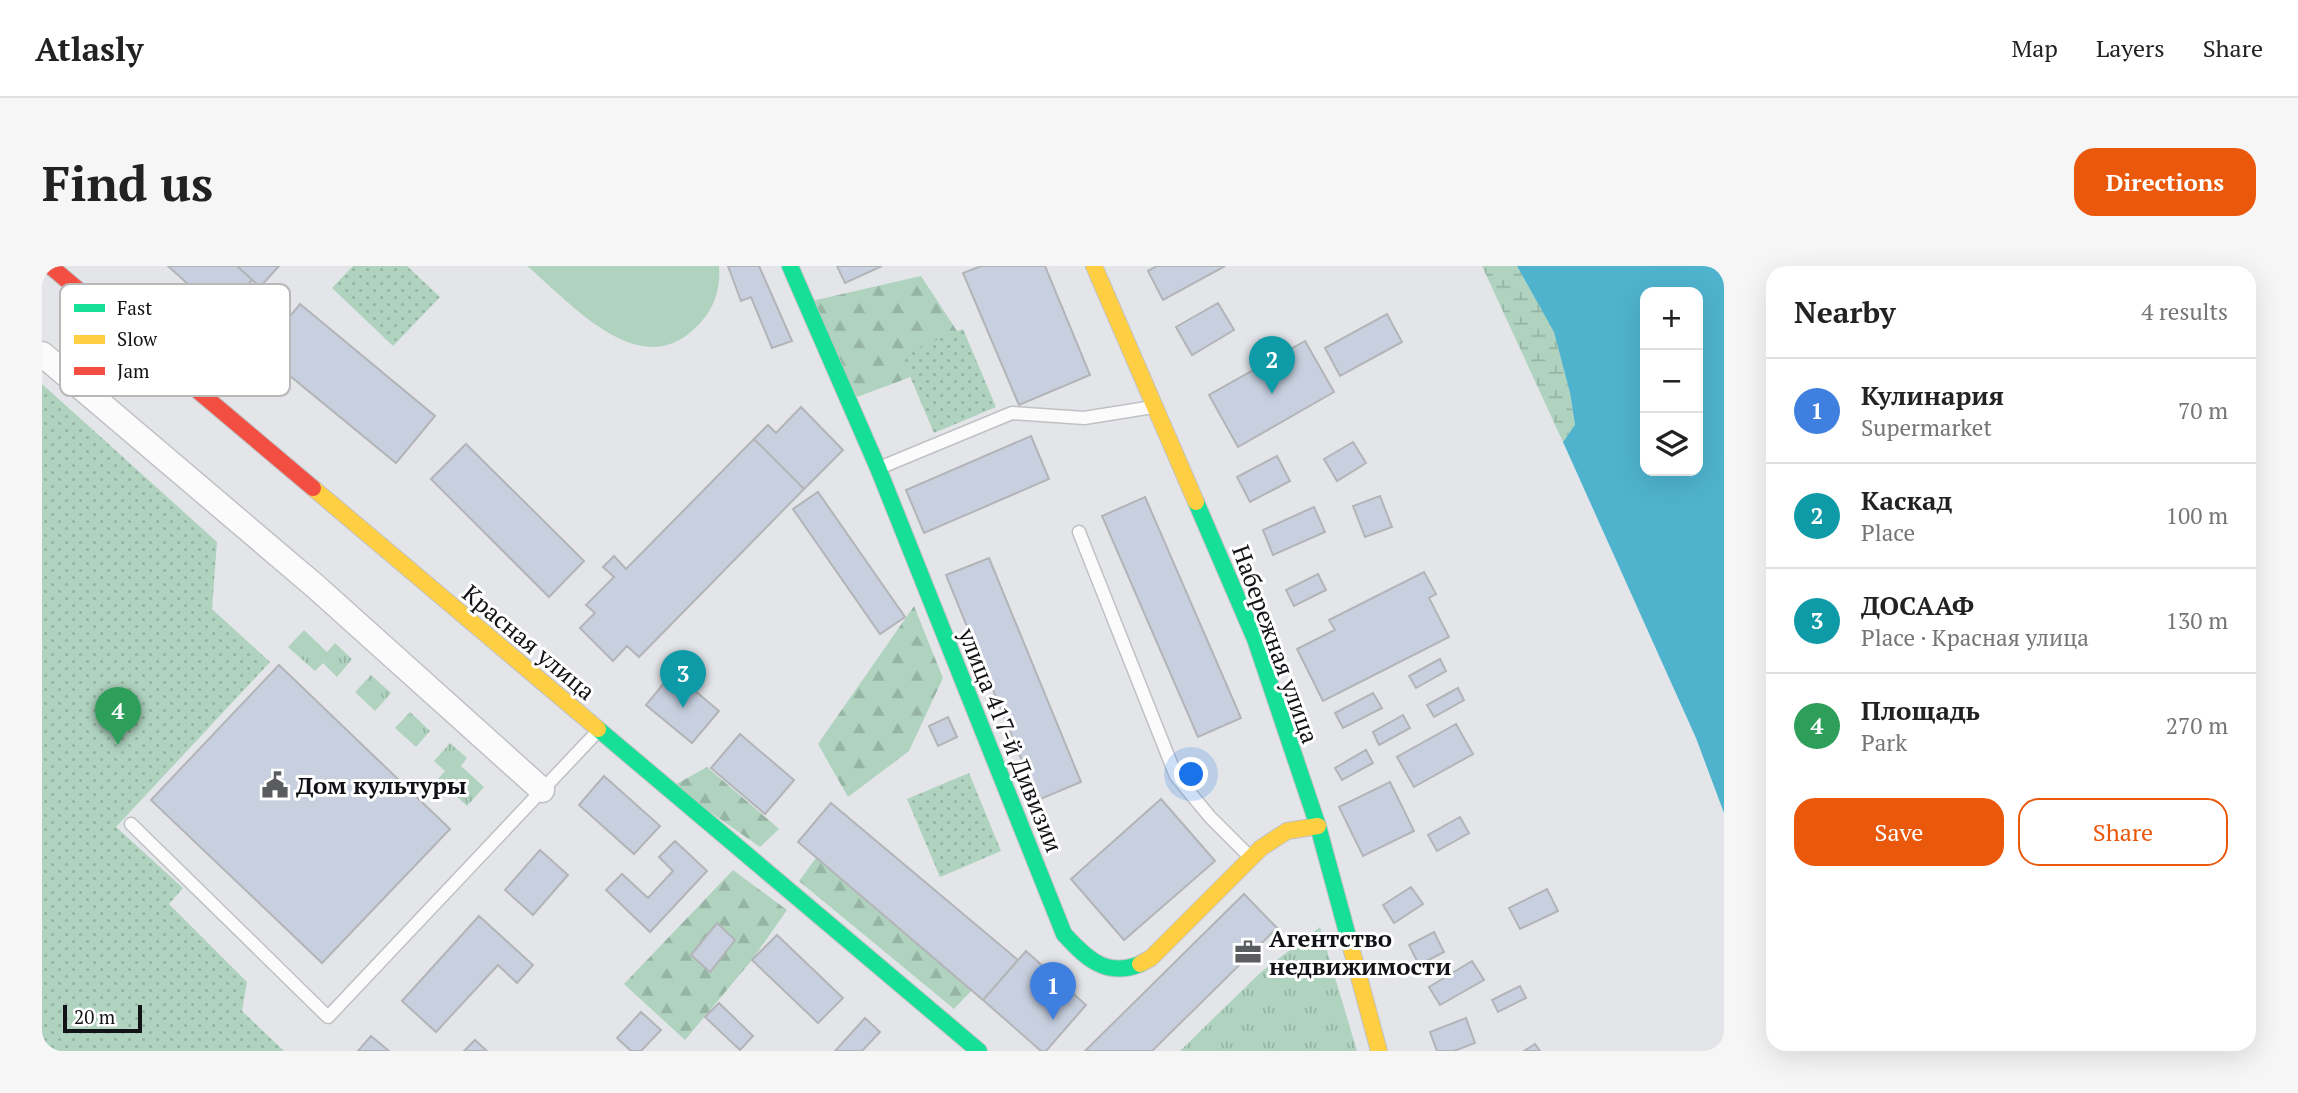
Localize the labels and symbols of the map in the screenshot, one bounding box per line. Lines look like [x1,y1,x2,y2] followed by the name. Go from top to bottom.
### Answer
[60,284,290,396] legend
[117,295,152,320] text: Fast
[117,326,158,351] text: Slow
[1249,336,1295,394] pin: 2
[117,358,150,383] text: Jam
[1225,540,1327,748] street label: Набережная улица
[456,577,602,707] street label: Красная улица
[951,622,1071,857] street label: улица 417-й Дивизии
[660,650,706,708] pin: 3
[95,687,141,745] pin: 4
[1174,757,1208,791] your location
[296,769,467,801] place label: Дом культуры
[260,770,290,800] public building icon: Дом культуры
[1269,922,1451,982] place label: Агентство недвижимости
[1233,937,1263,967] office icon: Агентство недвижимости
[1030,962,1076,1020] pin: 1
[63,1002,142,1034] scale bar

